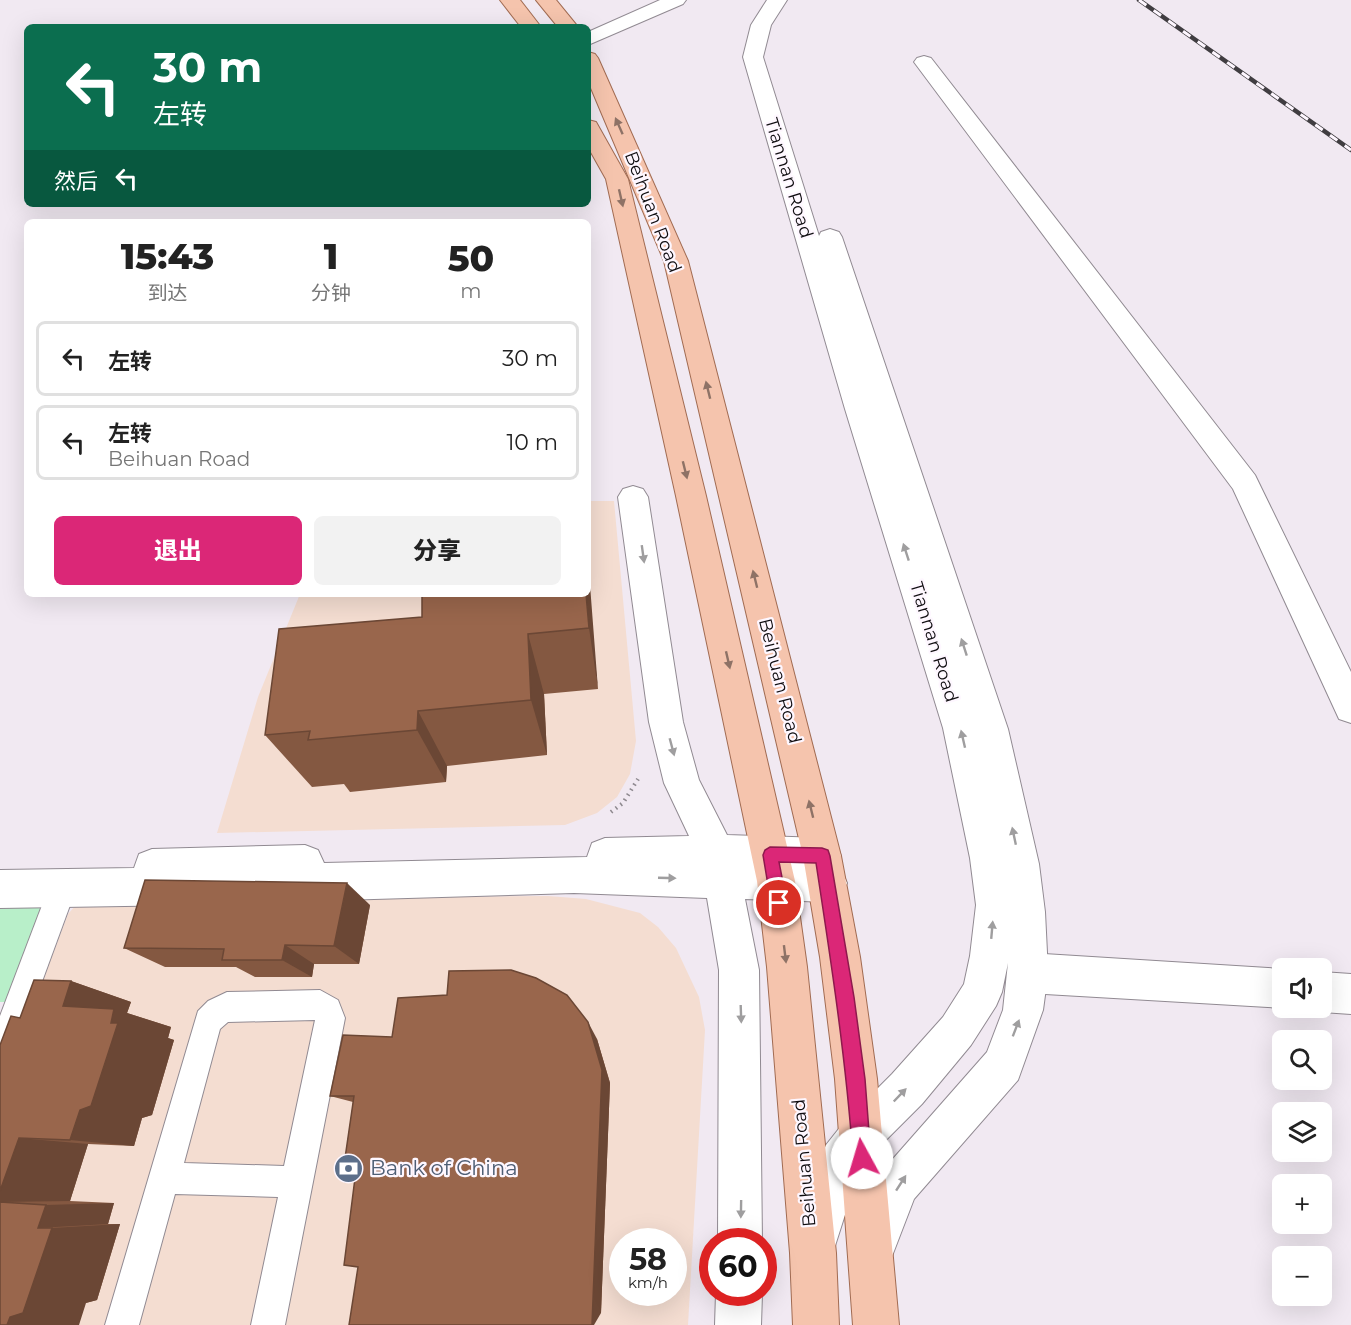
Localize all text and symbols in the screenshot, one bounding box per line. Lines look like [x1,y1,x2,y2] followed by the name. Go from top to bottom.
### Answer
[153,41,262,93] text: 30 m
[54,48,132,126] icon: left
[153,98,207,131] text: 左转
[760,115,818,241] street label: Tiannan Road
[614,117,624,135] one-way arrow
[620,148,686,276] street label: Beihuan Road
[110,162,143,195] icon: left
[54,168,98,195] text: 然后
[617,189,626,208] one-way arrow
[121,234,214,278] text: 15:43
[324,234,338,278] text: 1
[448,236,494,280] text: 50
[460,279,482,303] text: m
[147,281,187,305] text: 到达
[311,281,351,305] text: 分钟
[57,342,90,375] icon: left
[502,345,558,372] text: 30 m
[108,348,152,375] text: 左转
[702,381,712,399] one-way arrow
[108,420,152,447] text: 左转
[57,426,90,459] icon: left
[506,429,558,456] text: 10 m
[108,447,250,471] text: Beihuan Road
[680,461,690,479] one-way arrow
[54,516,302,585] button: 退出
[314,516,561,585] button: 分享
[901,543,910,561] one-way arrow
[638,545,647,564] one-way arrow
[749,570,759,588] one-way arrow
[905,579,963,705] street label: Tiannan Road
[754,616,806,746] street label: Beihuan Road
[959,638,969,656] one-way arrow
[724,651,733,670] one-way arrow
[957,730,967,748] one-way arrow
[668,738,678,756] one-way arrow
[806,800,816,818] one-way arrow
[1009,826,1019,845] one-way arrow
[658,874,677,883] one-way arrow
[753,877,804,928] pin
[762,886,795,919] icon: arrive
[987,921,997,940] one-way arrow
[780,945,790,964] one-way arrow
[1272,958,1332,1306] map controls
[1272,958,1332,1018] button: sound
[736,1005,745,1024] one-way arrow
[1012,1019,1022,1037] one-way arrow
[1272,1030,1332,1090] button: search
[893,1088,907,1103] one-way arrow
[787,1098,821,1228] street label: Beihuan Road
[1272,1102,1332,1162] button: layers
[830,1126,894,1190] position arrow
[333,1152,365,1184] bank icon: Bank of China
[370,1155,518,1180] place label: Bank of China
[1272,1174,1332,1234] button: +
[896,1175,907,1191] one-way arrow
[736,1200,745,1219] one-way arrow
[699,1228,777,1306] speed limit sign: 60
[629,1241,667,1278] text: 58
[1272,1246,1332,1306] button: −
[628,1273,668,1292] text: km/h

